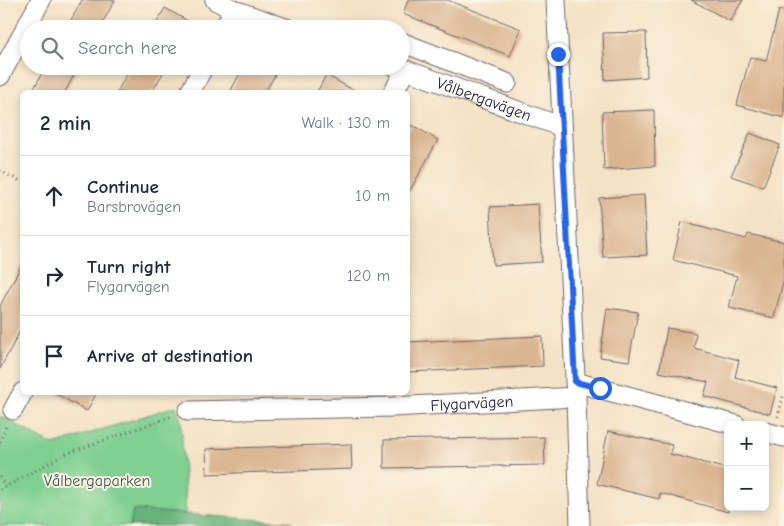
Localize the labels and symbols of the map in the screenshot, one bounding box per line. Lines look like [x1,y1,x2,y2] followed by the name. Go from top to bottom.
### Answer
[547,43,570,66] route end
[434,74,534,125] street label: Vålbergavägen
[589,377,612,400] route start
[430,392,514,415] street label: Flygarvägen
[44,472,150,490] park label: Vålbergaparken

